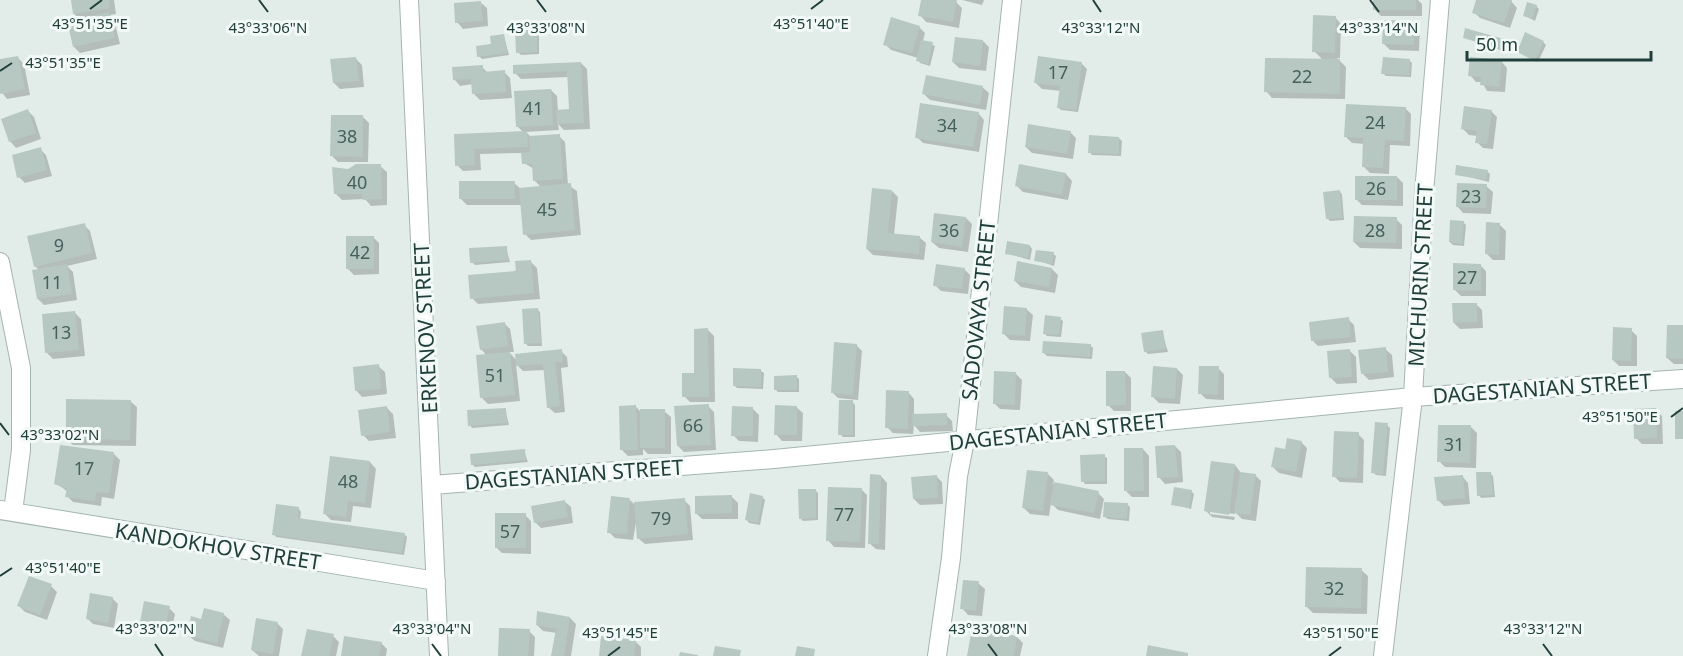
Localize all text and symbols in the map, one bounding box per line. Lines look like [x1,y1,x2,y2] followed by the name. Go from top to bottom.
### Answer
[52,13,128,33] text: 43°51'35"E
[773,13,849,33] text: 43°51'40"E
[229,17,307,37] text: 43°33'06"N
[507,17,585,37] text: 43°33'08"N
[1062,17,1140,37] text: 43°33'12"N
[1340,17,1418,37] text: 43°33'14"N
[1467,24,1652,62] scale bar
[1476,32,1518,56] text: 50 m
[25,52,101,72] text: 43°51'35"E
[1048,60,1068,84] house number: 17
[1292,64,1312,88] house number: 22
[523,96,543,120] house number: 41
[1365,110,1385,134] house number: 24
[937,113,957,137] house number: 34
[337,124,357,148] house number: 38
[347,170,367,194] house number: 40
[1366,176,1386,200] house number: 26
[1401,182,1439,367] street label: MICHURIN STREET
[1461,184,1481,208] house number: 23
[537,197,557,221] house number: 45
[939,218,959,242] house number: 36
[955,218,1001,402] street label: SADOVAYA STREET
[1365,218,1385,242] house number: 28
[54,233,64,257] house number: 9
[350,240,370,264] house number: 42
[407,242,443,414] street label: ERKENOV STREET
[1457,265,1477,289] house number: 27
[42,270,62,294] house number: 11
[51,320,71,344] house number: 13
[485,363,505,387] house number: 51
[1432,366,1653,410] street label: DAGESTANIAN STREET
[948,406,1169,456] street label: DAGESTANIAN STREET
[1582,406,1658,426] text: 43°51'50"E
[683,413,703,437] house number: 66
[21,424,99,444] text: 43°33'02"N
[1444,432,1464,456] house number: 31
[464,452,685,496] street label: DAGESTANIAN STREET
[74,456,94,480] house number: 17
[338,469,358,493] house number: 48
[834,502,854,526] house number: 77
[651,506,671,530] house number: 79
[113,516,323,576] street label: KANDOKHOV STREET
[500,519,520,543] house number: 57
[25,557,101,577] text: 43°51'40"E
[1324,576,1344,600] house number: 32
[116,618,194,638] text: 43°33'02"N
[393,618,471,638] text: 43°33'04"N
[949,618,1027,638] text: 43°33'08"N
[1504,618,1582,638] text: 43°33'12"N
[582,622,658,642] text: 43°51'45"E
[1303,622,1379,642] text: 43°51'50"E

